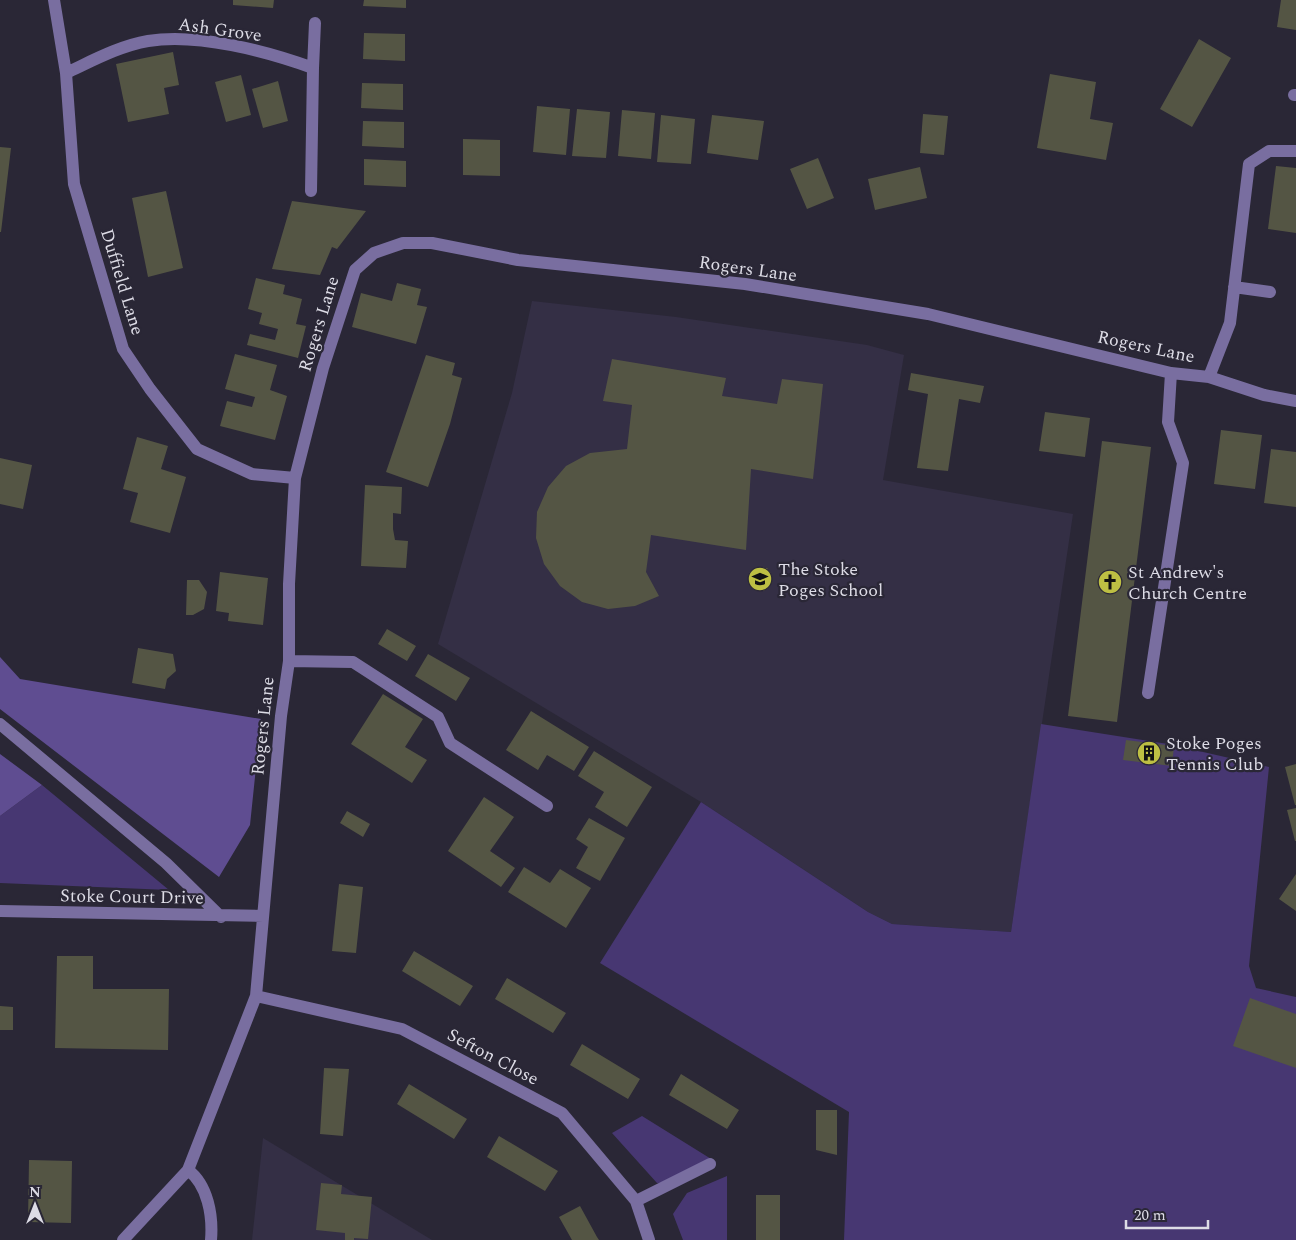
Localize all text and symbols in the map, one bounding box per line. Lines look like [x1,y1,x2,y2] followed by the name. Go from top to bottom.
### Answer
[176,11,264,49] street label: Ash Grove
[93,225,151,339] street label: Duffield Lane
[697,249,799,289] street label: Rogers Lane
[292,273,346,375] street label: Rogers Lane
[1095,324,1197,370] street label: Rogers Lane
[778,556,883,604] place label: The Stoke Poges School
[1128,559,1247,607] place label: St Andrew's Church Centre
[747,566,773,592] school or university icon: The Stoke Poges School
[1097,569,1123,595] church icon: St Andrew's Church Centre
[244,675,282,777] street label: Rogers Lane
[1166,730,1263,778] place label: Stoke Poges Tennis Club
[1136,740,1162,766] building icon: Stoke Poges Tennis Club
[60,882,204,912] street label: Stoke Court Drive
[442,1022,544,1092] street label: Sefton Close
[10,1180,60,1230] north arrow
[29,1182,41,1203] text: N
[1126,1198,1208,1230] scale bar
[1134,1204,1166,1227] text: 20 m

